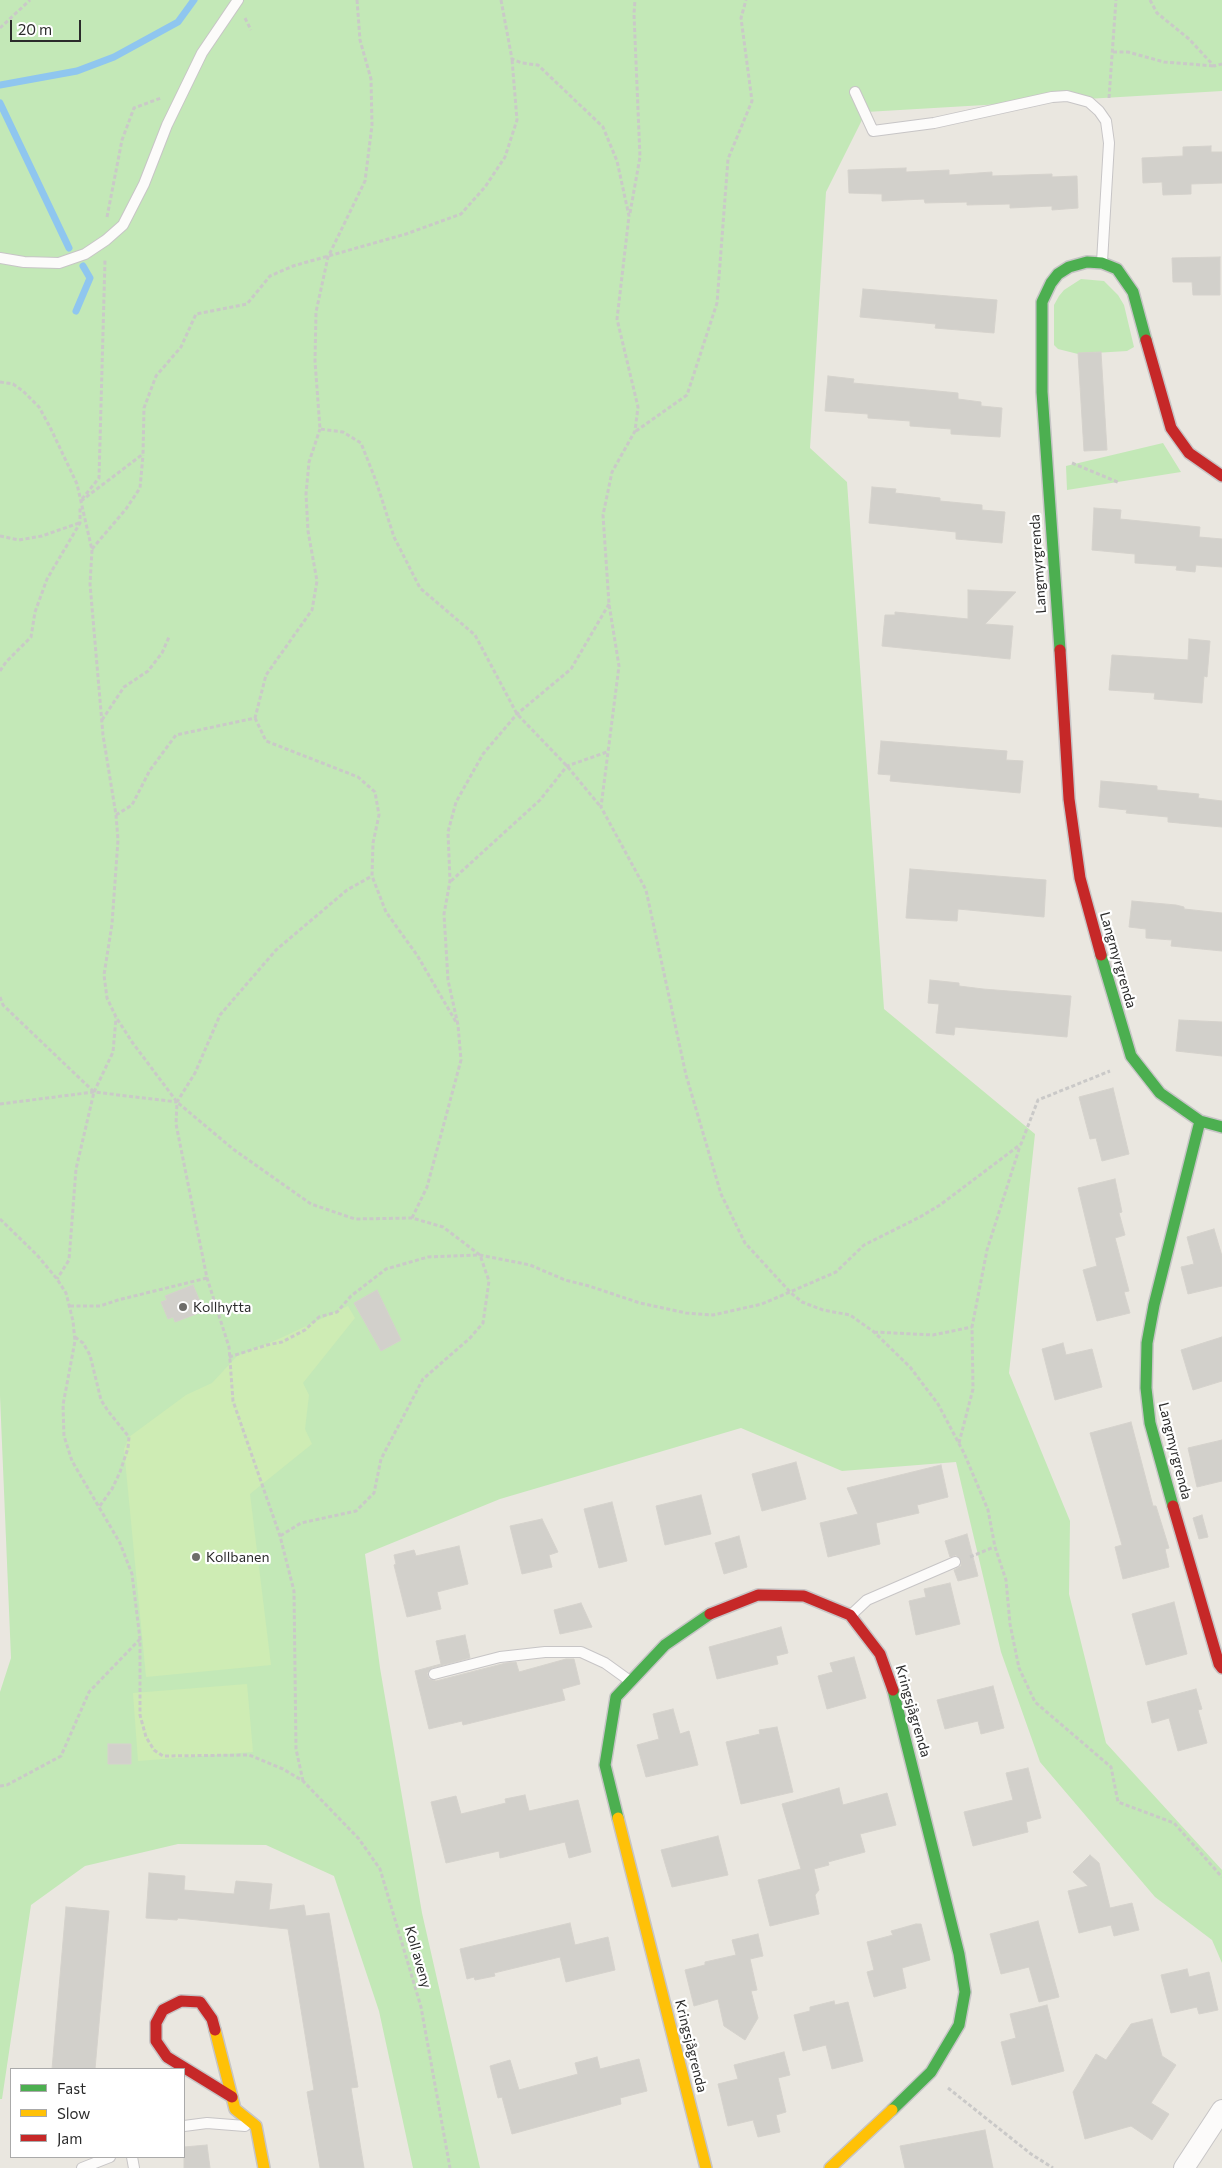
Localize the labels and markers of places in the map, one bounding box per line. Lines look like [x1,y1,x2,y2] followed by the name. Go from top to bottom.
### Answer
[193,1299,251,1315] place label: Kollhytta
[177,1301,189,1313] marker: Kollhytta
[206,1549,269,1565] place label: Kollbanen
[190,1551,202,1563] marker: Kollbanen

